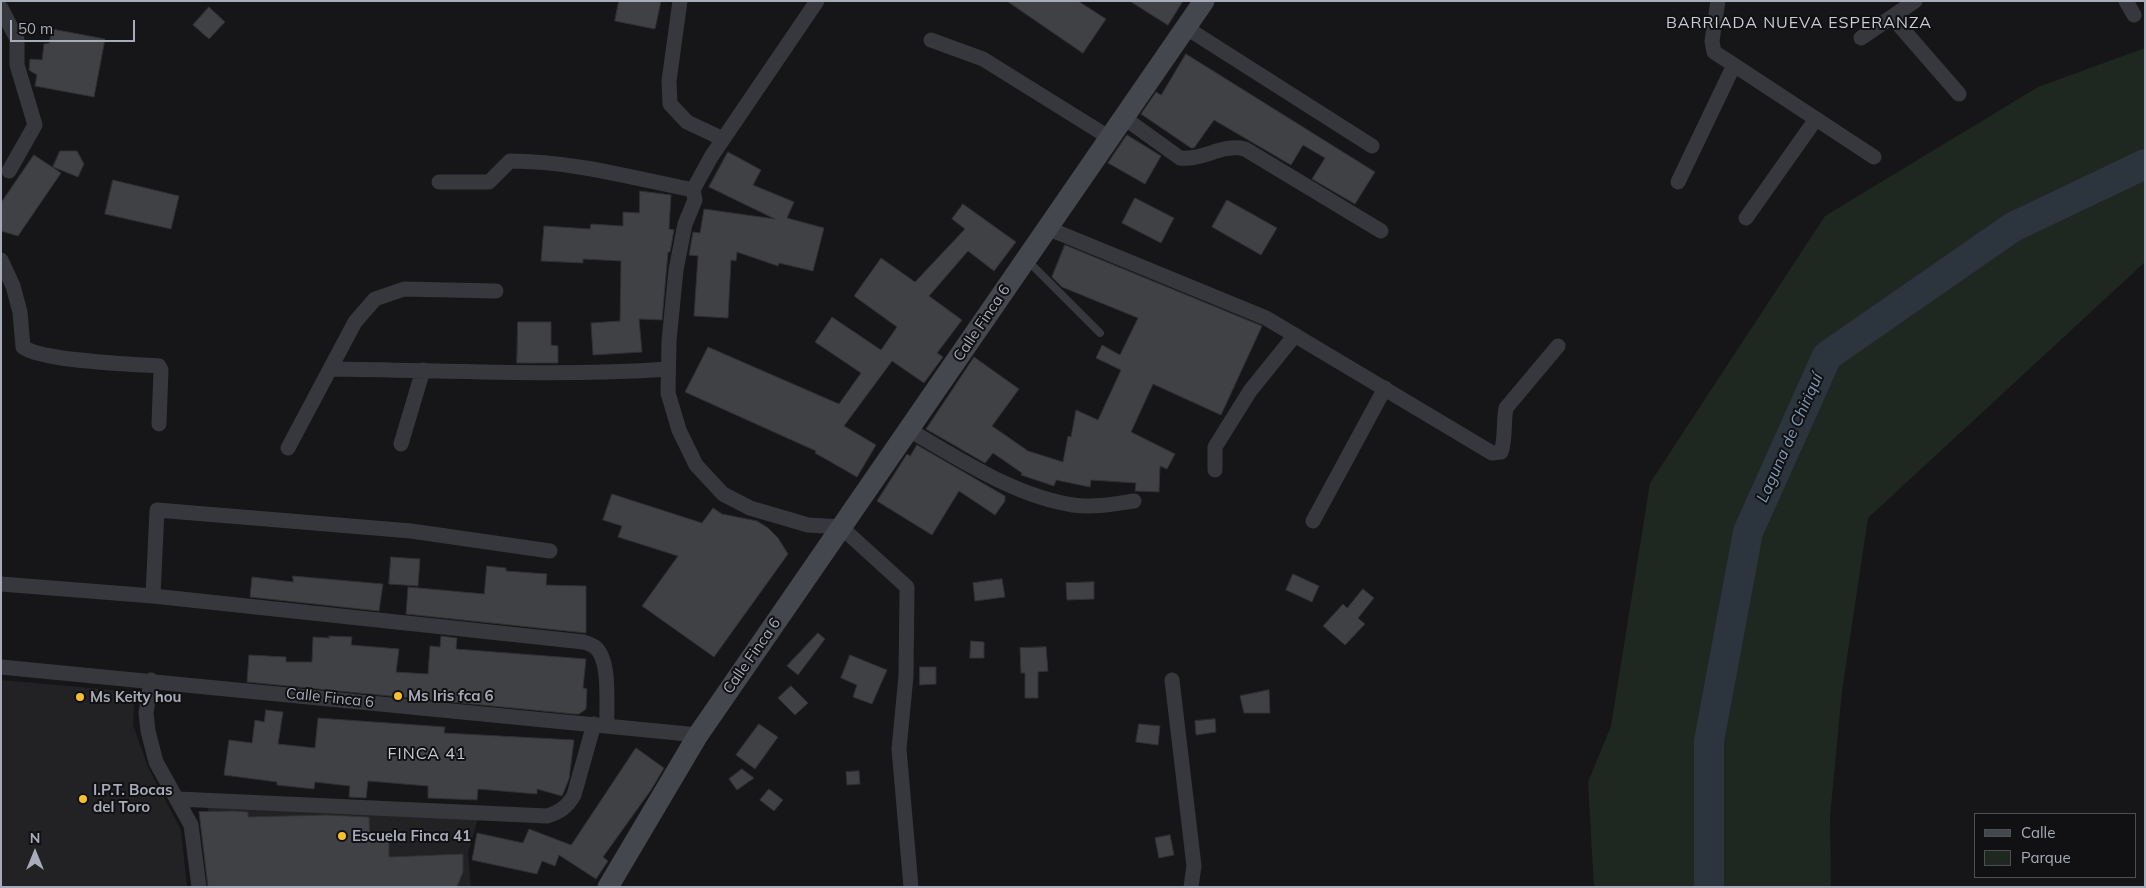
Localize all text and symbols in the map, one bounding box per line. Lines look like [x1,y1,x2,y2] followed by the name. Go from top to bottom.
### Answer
[12,10,138,42] scale bar
[1663,13,1935,33] district label: BARRIADA NUEVA ESPERANZA
[18,19,53,38] text: 50 m
[950,281,1014,365] street label: Calle Finca 6
[1753,371,1827,505] water label: Laguna de Chiriquí
[719,615,785,697] street label: Calle Finca 6
[285,684,375,712] street label: Calle Finca 6
[408,687,494,705] place label: Ms Iris fca 6
[90,688,182,706] place label: Ms Keity hou
[392,690,404,702] marker: Ms Iris fca 6
[74,691,86,703] marker: Ms Keity hou
[387,744,467,764] district label: FINCA 41
[93,781,173,816] place label: I.P.T. Bocas del Toro
[77,793,89,805] marker: I.P.T. Bocas del Toro
[1974,813,2136,878] legend
[2021,823,2055,842] text: Calle
[352,827,471,845] place label: Escuela Finca 41
[10,828,60,878] north arrow
[30,829,40,847] text: N
[336,830,348,842] marker: Escuela Finca 41
[2021,848,2071,867] text: Parque

